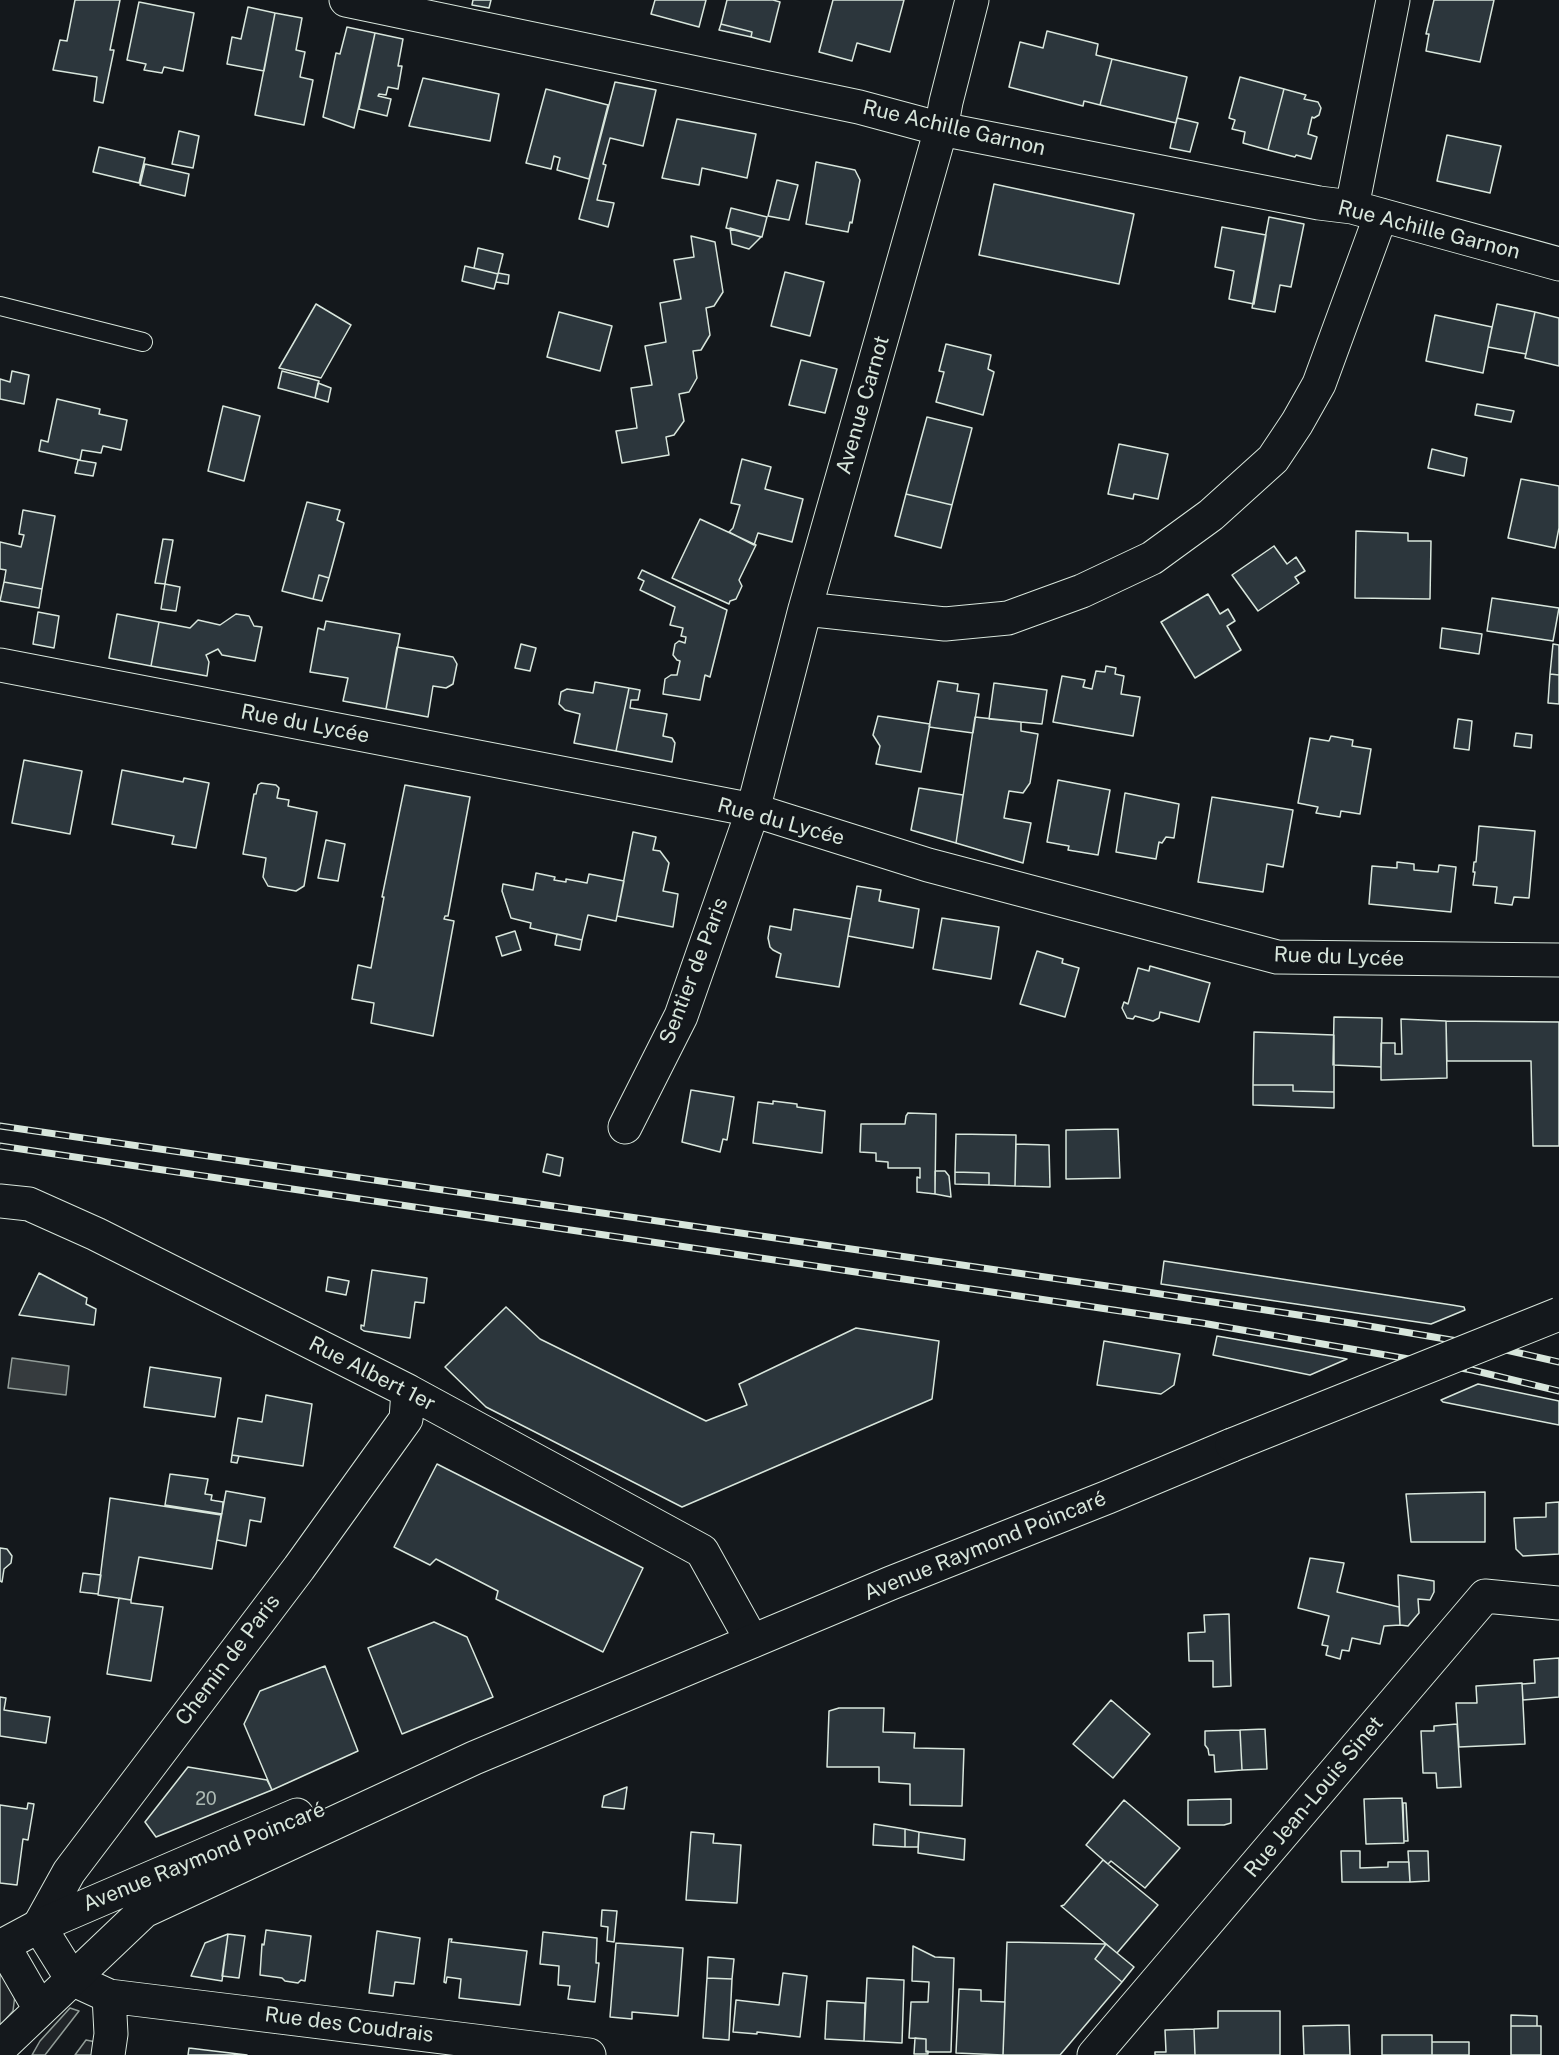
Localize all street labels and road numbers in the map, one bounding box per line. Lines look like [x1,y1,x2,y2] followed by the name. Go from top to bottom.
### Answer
[860,95,1048,161] street label: Rue Achille Garnon
[1335,195,1523,265] street label: Rue Achille Garnon
[831,333,895,477] street label: Avenue Carnot
[239,699,371,749] street label: Rue du Lycée
[715,793,847,851] street label: Rue du Lycée
[655,894,733,1048] street label: Sentier de Paris
[1273,942,1405,972] street label: Rue du Lycée
[305,1331,439,1417] street label: Rue Albert 1er
[860,1486,1110,1606] street label: Avenue Raymond Poincaré
[171,1590,285,1730] street label: Chemin de Paris
[1239,1711,1389,1883] street label: Rue Jean-Louis Sinet
[79,1797,329,1917] street label: Avenue Raymond Poincaré
[263,2002,435,2048] street label: Rue des Coudrais

